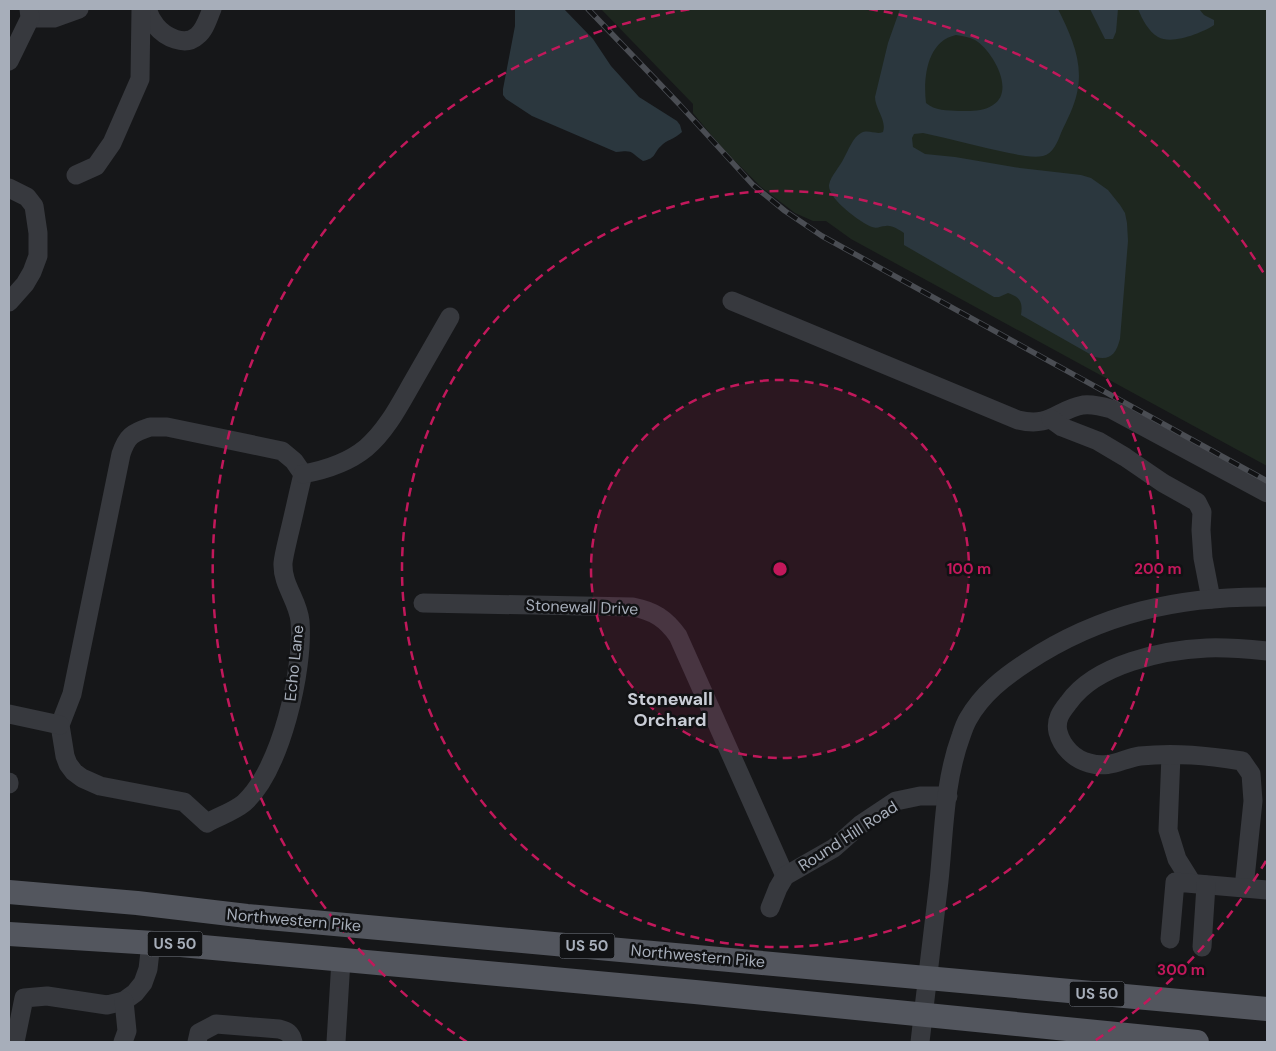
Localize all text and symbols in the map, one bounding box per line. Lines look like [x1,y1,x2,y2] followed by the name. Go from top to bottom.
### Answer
[947,559,991,579] text: 100 m
[1134,559,1182,579] text: 200 m
[771,560,789,578] centre of rings
[525,595,639,619] street label: Stonewall Drive
[280,624,308,702] street label: Echo Lane
[627,687,713,732] district label: Stonewall Orchard
[794,796,902,876] street label: Round Hill Road
[226,904,362,936] street label: Northwestern Pike
[148,932,202,956] road number: US 50
[560,934,614,958] road number: US 50
[630,940,766,972] street label: Northwestern Pike
[1157,960,1205,980] text: 300 m
[1070,982,1124,1006] road number: US 50

